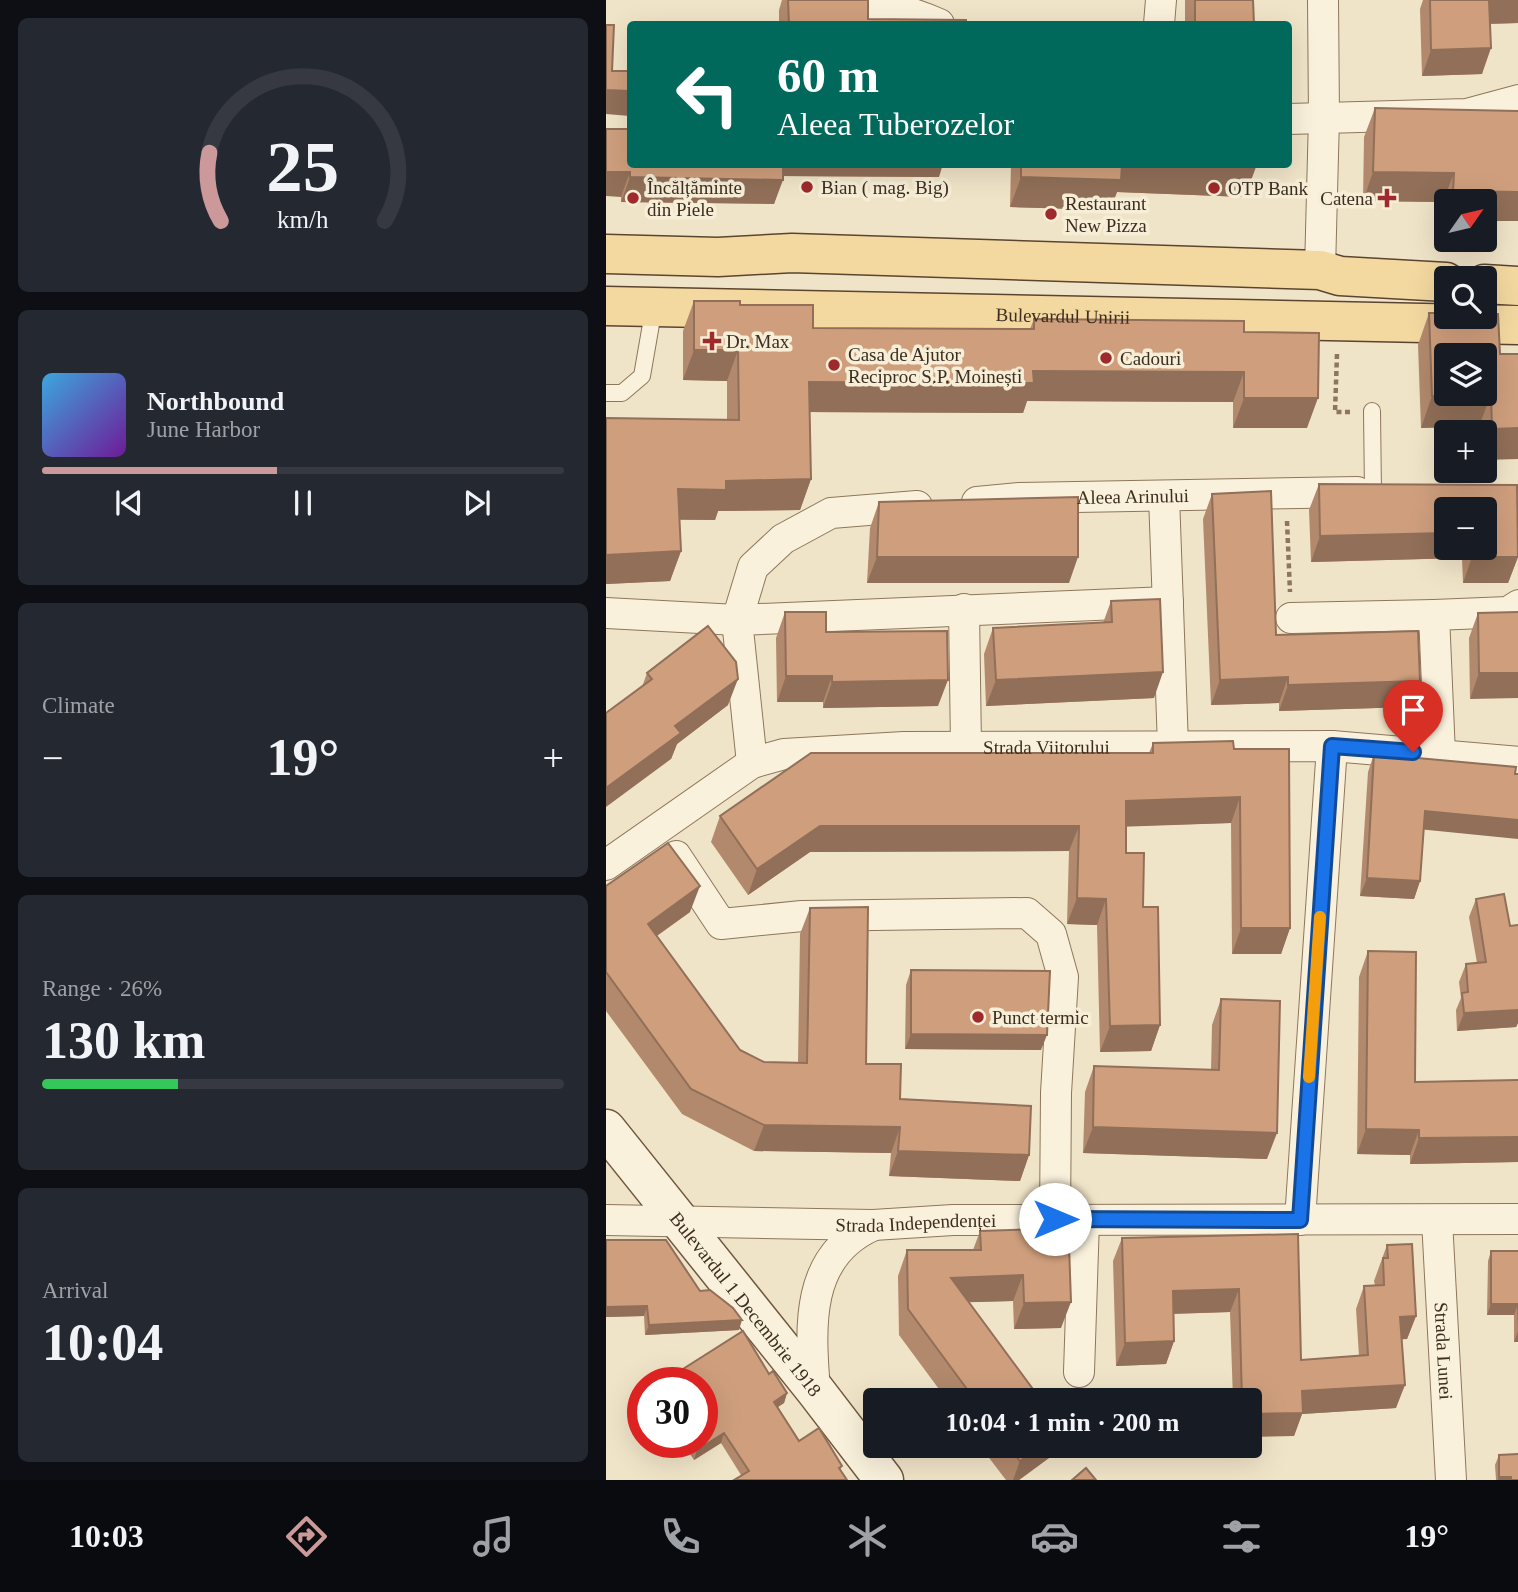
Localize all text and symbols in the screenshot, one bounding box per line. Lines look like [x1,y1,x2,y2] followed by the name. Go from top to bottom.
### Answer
[777,48,879,103] text: 60 m
[662,49,753,140] icon: left
[777,106,1014,142] text: Aleea Tuberozelor
[267,127,339,208] text: 25
[647,177,742,220] place label: Încălțăminte din Piele
[821,177,949,199] place label: Bian ( mag. Big)
[1228,178,1309,199] place label: OTP Bank
[799,179,815,195] marker: Bian ( mag. Big)
[1206,180,1222,196] marker: OTP Bank
[1320,188,1374,209] place label: Catena
[1434,189,1497,252] north arrow
[1434,189,1497,560] map controls
[625,190,641,206] marker: Încălțăminte din Piele
[1379,190,1395,206] marker: Catena
[1065,193,1147,236] place label: Restaurant New Pizza
[277,206,329,233] text: km/h
[1043,206,1059,222] marker: Restaurant New Pizza
[1434,266,1497,329] button: search
[995,304,1130,327] street label: Bulevardul Unirii
[726,331,790,352] place label: Dr. Max
[704,333,720,349] marker: Dr. Max
[1434,343,1497,406] button: layers
[848,344,1022,387] place label: Casa de Ajutor Reciproc S.P. Moinești
[1120,348,1181,369] place label: Cadouri
[1098,350,1114,366] marker: Cadouri
[826,357,842,373] marker: Casa de Ajutor Reciproc S.P. Moinești
[147,387,284,416] text: Northbound
[147,417,260,442] text: June Harbor
[1434,420,1497,483] button: +
[110,484,148,522] icon: previous
[284,484,322,522] icon: pause
[458,484,496,522] icon: next
[1076,484,1189,507] street label: Aleea Arinului
[1434,497,1497,560] button: −
[1383,680,1443,752] pin
[1394,691,1432,729] icon: arrive
[42,693,115,718] text: Climate
[267,729,339,786] text: 19°
[983,736,1110,757] street label: Strada Viitorului
[42,737,63,779] text: −
[543,737,564,779] text: +
[42,976,162,1001] text: Range · 26%
[992,1007,1089,1028] place label: Punct termic
[970,1009,986,1025] marker: Punct termic
[42,1012,205,1069] text: 130 km
[1018,1182,1092,1256] position arrow
[666,1208,826,1400] street label: Bulevardul 1 Decembrie 1918
[835,1209,996,1236] street label: Strada Independenței
[42,1278,108,1303] text: Arrival
[1431,1301,1457,1400] street label: Strada Lunei
[42,1314,163,1371] text: 10:04
[627,1367,718,1458] speed limit sign: 30
[946,1408,1180,1437] text: 10:04 · 1 min · 200 m
[282,1512,331,1561] icon: directions
[469,1512,518,1561] icon: music
[656,1512,705,1561] icon: phone
[843,1512,892,1561] icon: climate
[1030,1512,1079,1561] icon: car
[1217,1512,1266,1561] icon: filters
[69,1518,144,1554] text: 10:03
[1404,1518,1449,1554] text: 19°

